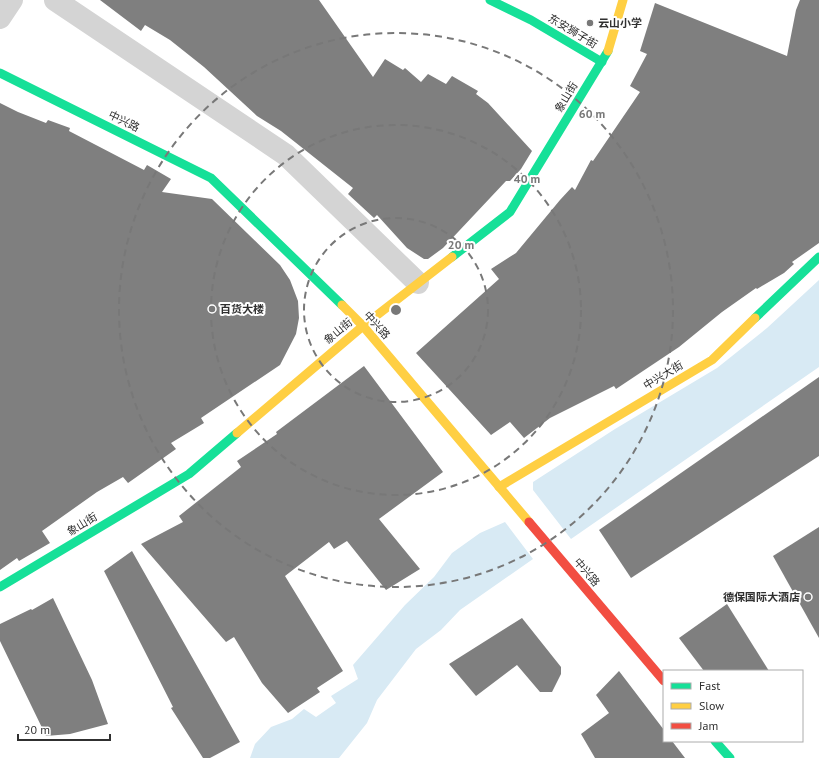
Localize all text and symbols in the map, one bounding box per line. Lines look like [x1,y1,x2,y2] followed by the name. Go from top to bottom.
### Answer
[546,11,600,51] street label: 东安狮子街
[598,16,642,30] place label: 云山小学
[585,18,595,28] marker: 云山小学
[552,79,580,115] street label: 象山街
[579,106,605,121] text: 60 m
[106,107,142,135] street label: 中兴路
[514,171,540,186] text: 40 m
[448,237,474,252] text: 20 m
[220,302,264,316] place label: 百货大楼
[389,303,403,317] centre of rings
[207,304,217,314] marker: 百货大楼
[361,308,393,342] street label: 中兴路
[321,315,355,347] street label: 象山街
[641,358,685,392] street label: 中兴大街
[64,510,100,538] street label: 象山街
[571,555,603,589] street label: 中兴路
[723,590,800,604] place label: 德保国际大酒店
[803,592,813,602] marker: 德保国际大酒店
[663,670,803,742] legend
[699,678,720,693] text: Fast
[699,698,724,713] text: Slow
[18,716,110,742] scale bar
[698,718,718,733] text: Jam
[24,722,50,737] text: 20 m

